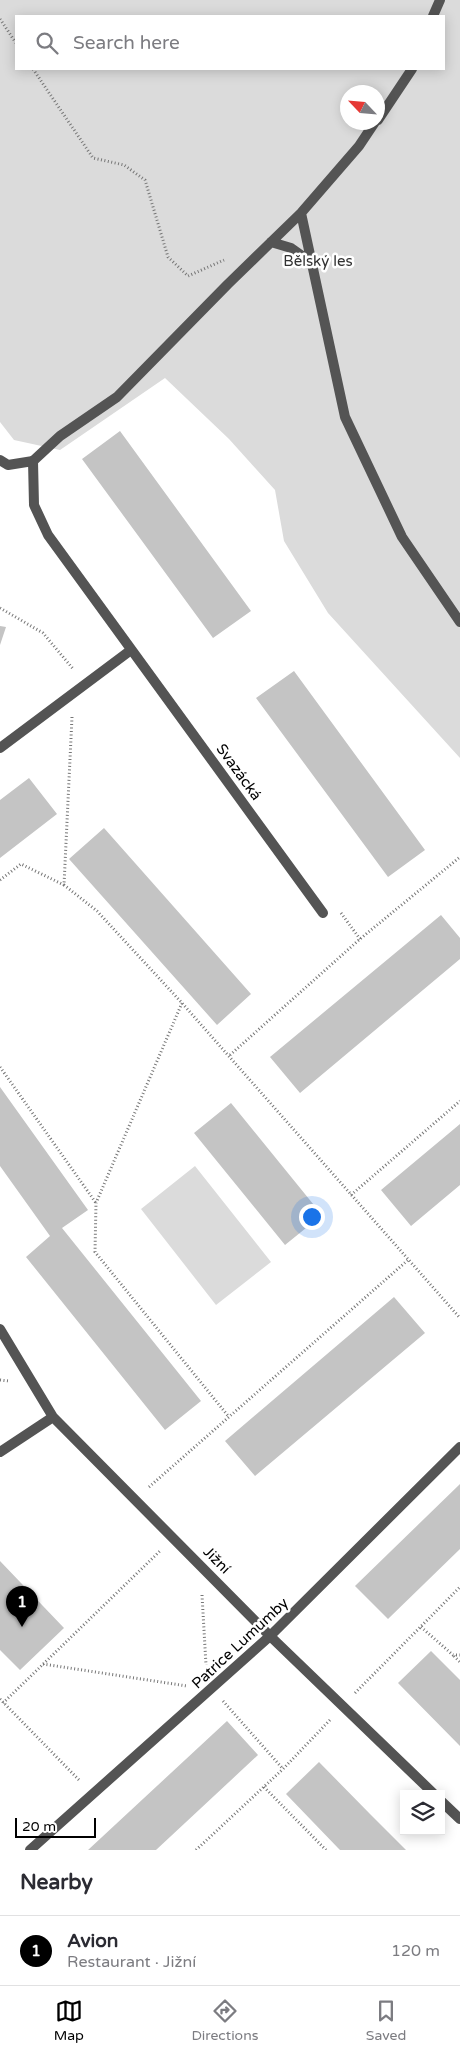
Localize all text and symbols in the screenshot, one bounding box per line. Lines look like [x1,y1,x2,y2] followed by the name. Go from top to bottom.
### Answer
[15,15,445,70] search box
[33,29,61,57] icon: search
[73,32,180,54] text: Search here
[340,85,385,130] north arrow
[283,252,353,270] park label: Bělský les
[212,740,266,804] street label: Svazácká
[299,1204,325,1230] your location
[200,1543,235,1578] street label: Jižní
[6,1586,38,1627] pin: 1
[188,1594,292,1692] street label: Patrice Lumumby
[400,1790,445,1835] map controls
[400,1790,445,1835] button: layers
[15,1815,96,1838] scale bar
[22,1818,56,1835] text: 20 m
[20,1870,93,1895] text: Nearby
[67,1930,118,1952] text: Avion
[31,1941,41,1961] text: 1
[391,1941,440,1961] text: 120 m
[67,1952,196,1972] text: Restaurant · Jižní
[54,1997,84,2044] tab: Map
[191,1997,258,2044] tab: Directions
[366,1997,406,2044] tab: Saved

